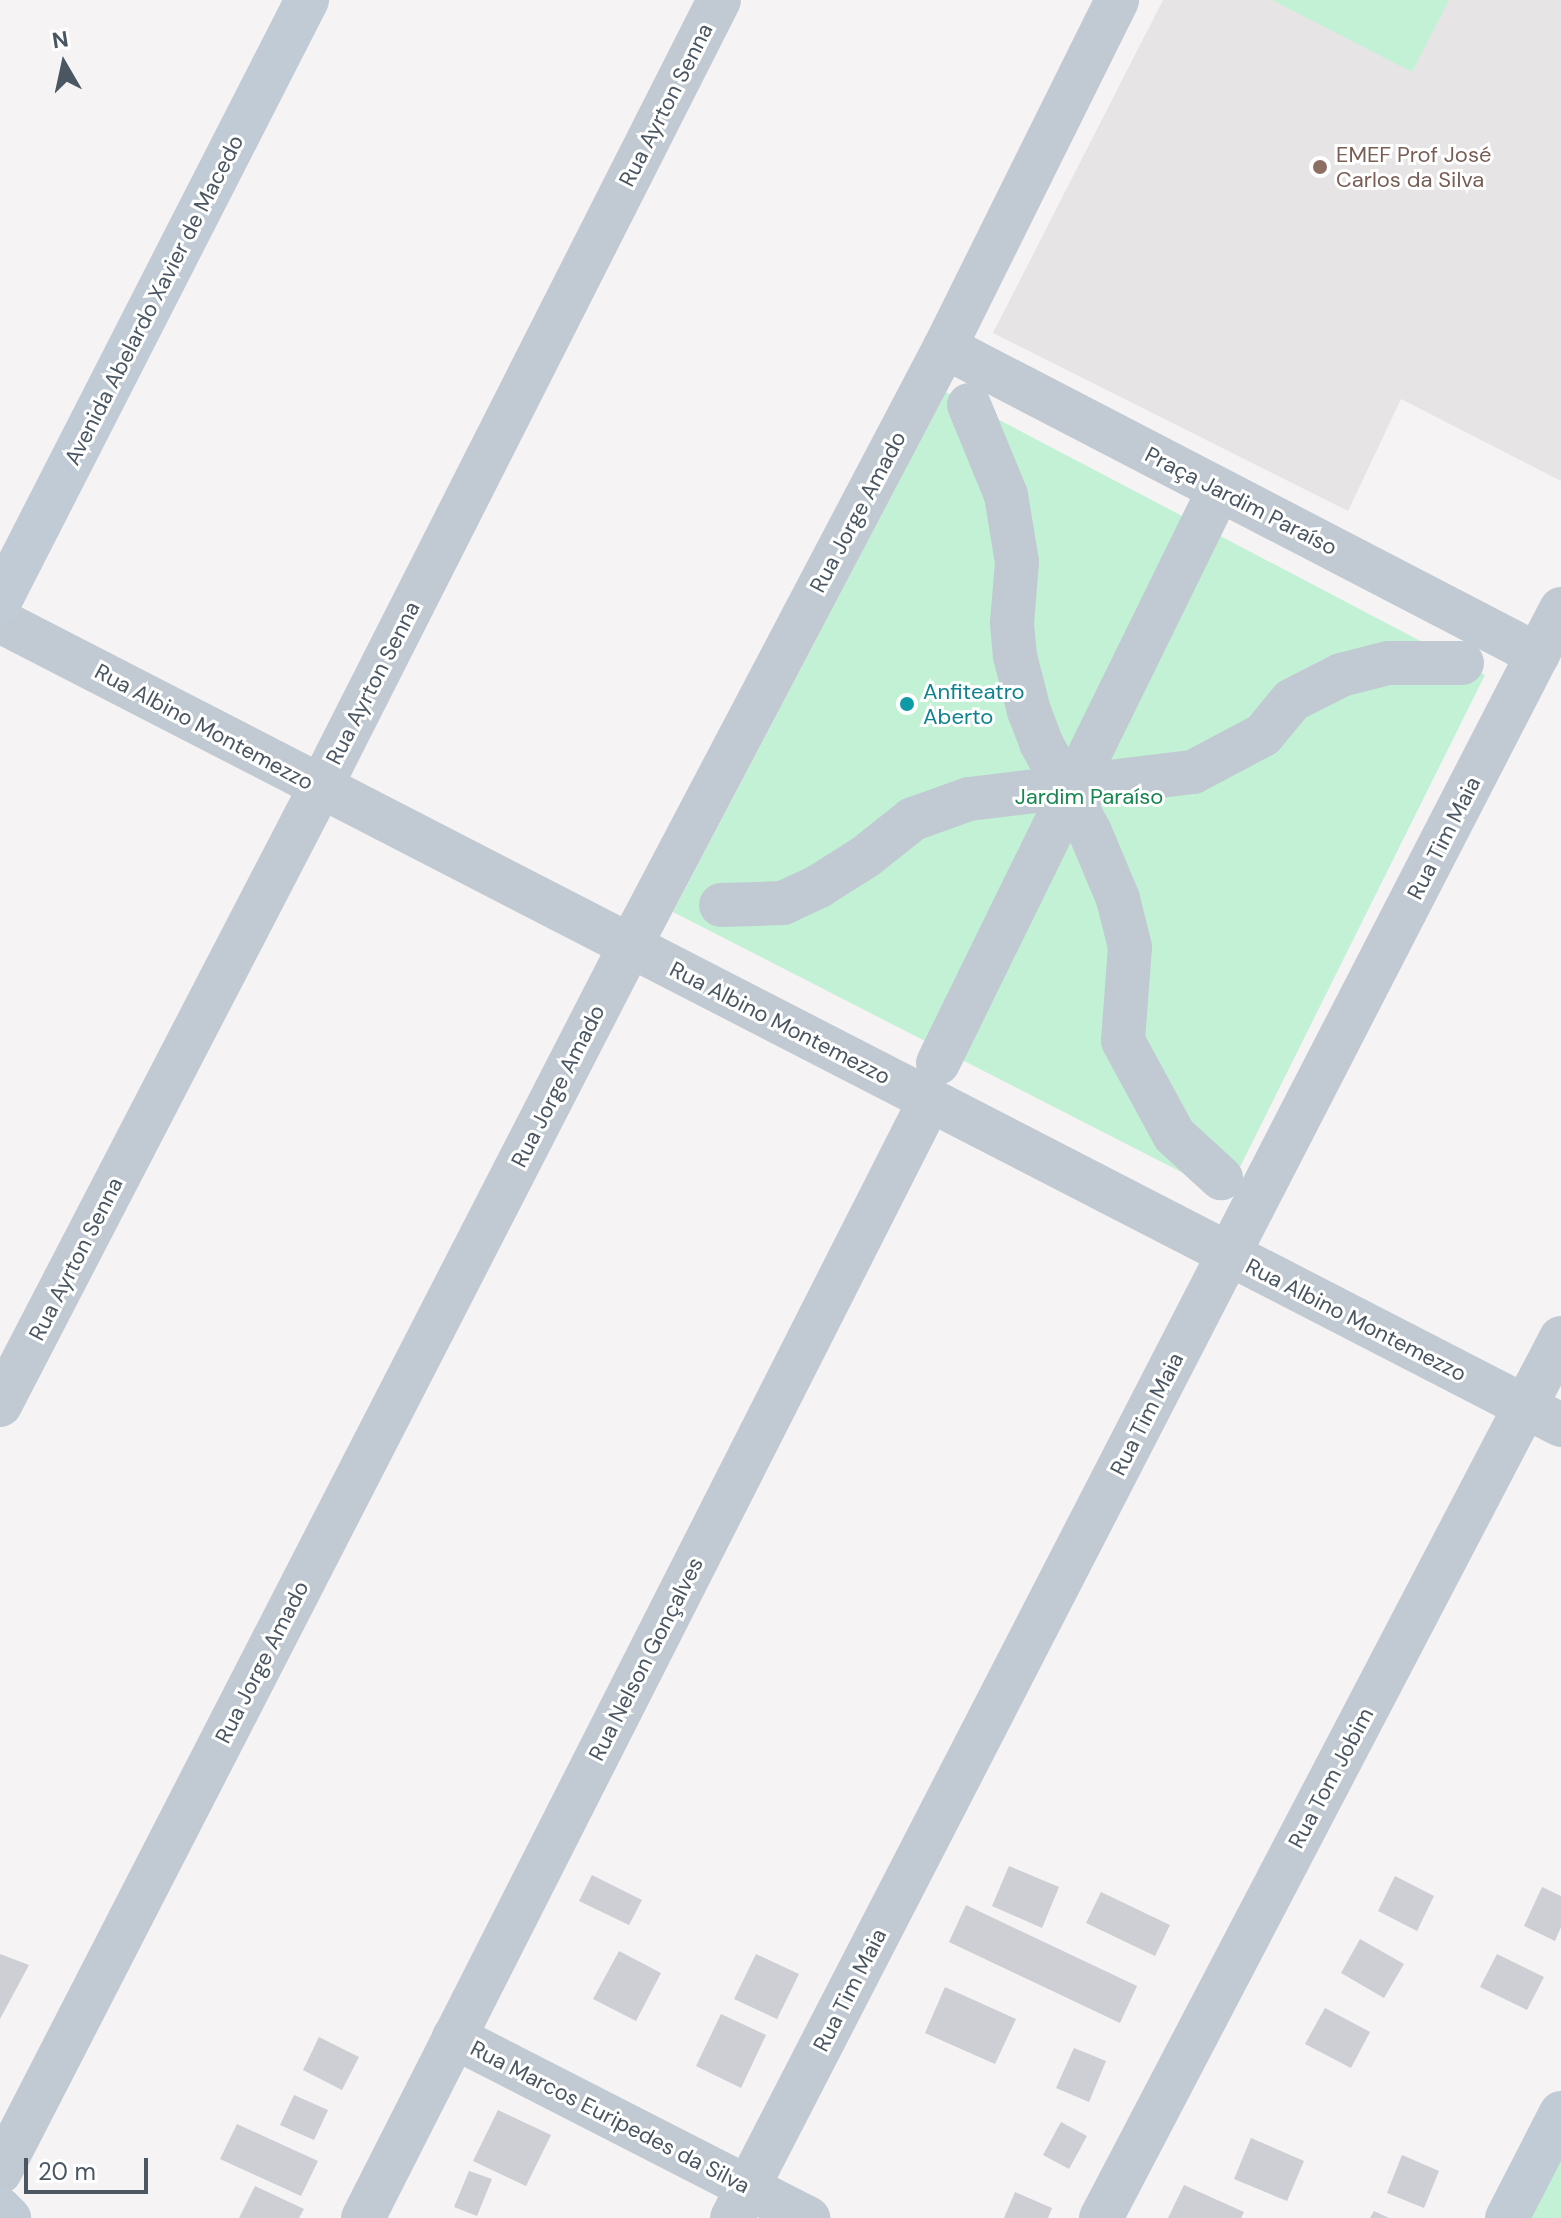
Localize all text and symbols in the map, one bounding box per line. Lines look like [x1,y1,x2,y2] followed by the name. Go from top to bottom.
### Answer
[613,19,719,191] street label: Rua Ayrton Senna
[24,24,104,104] north arrow
[50,24,70,55] text: N
[59,131,249,469] street label: Avenida Abelardo Xavier de Macedo
[1336,141,1491,192] place label: EMEF Prof José Carlos da Silva
[1311,158,1329,176] marker: EMEF Prof José Carlos da Silva
[804,427,912,597] street label: Rua Jorge Amado
[1141,441,1341,561] street label: Praça Jardim Paraíso
[320,597,426,769] street label: Rua Ayrton Senna
[90,658,318,796] street label: Rua Albino Montemezzo
[923,678,1024,730] place label: Anfiteatro Aberto
[898,695,916,713] marker: Anfiteatro Aberto
[1402,772,1486,904] street label: Rua Tim Maia
[1015,784,1163,810] park label: Jardim Paraíso
[665,956,895,1090] street label: Rua Albino Montemezzo
[506,1000,610,1172] street label: Rua Jorge Amado
[23,1173,129,1345] street label: Rua Ayrton Senna
[1241,1253,1471,1387] street label: Rua Albino Montemezzo
[1105,1348,1189,1480] street label: Rua Tim Maia
[583,1553,709,1765] street label: Rua Nelson Gonçalves
[210,1576,314,1748] street label: Rua Jorge Amado
[1283,1703,1379,1853] street label: Rua Tom Jobim
[808,1924,892,2056] street label: Rua Tim Maia
[466,2035,754,2199] street label: Rua Marcos Euripedes da Silva
[28,2142,152,2192] scale bar
[38,2156,96,2187] text: 20 m

